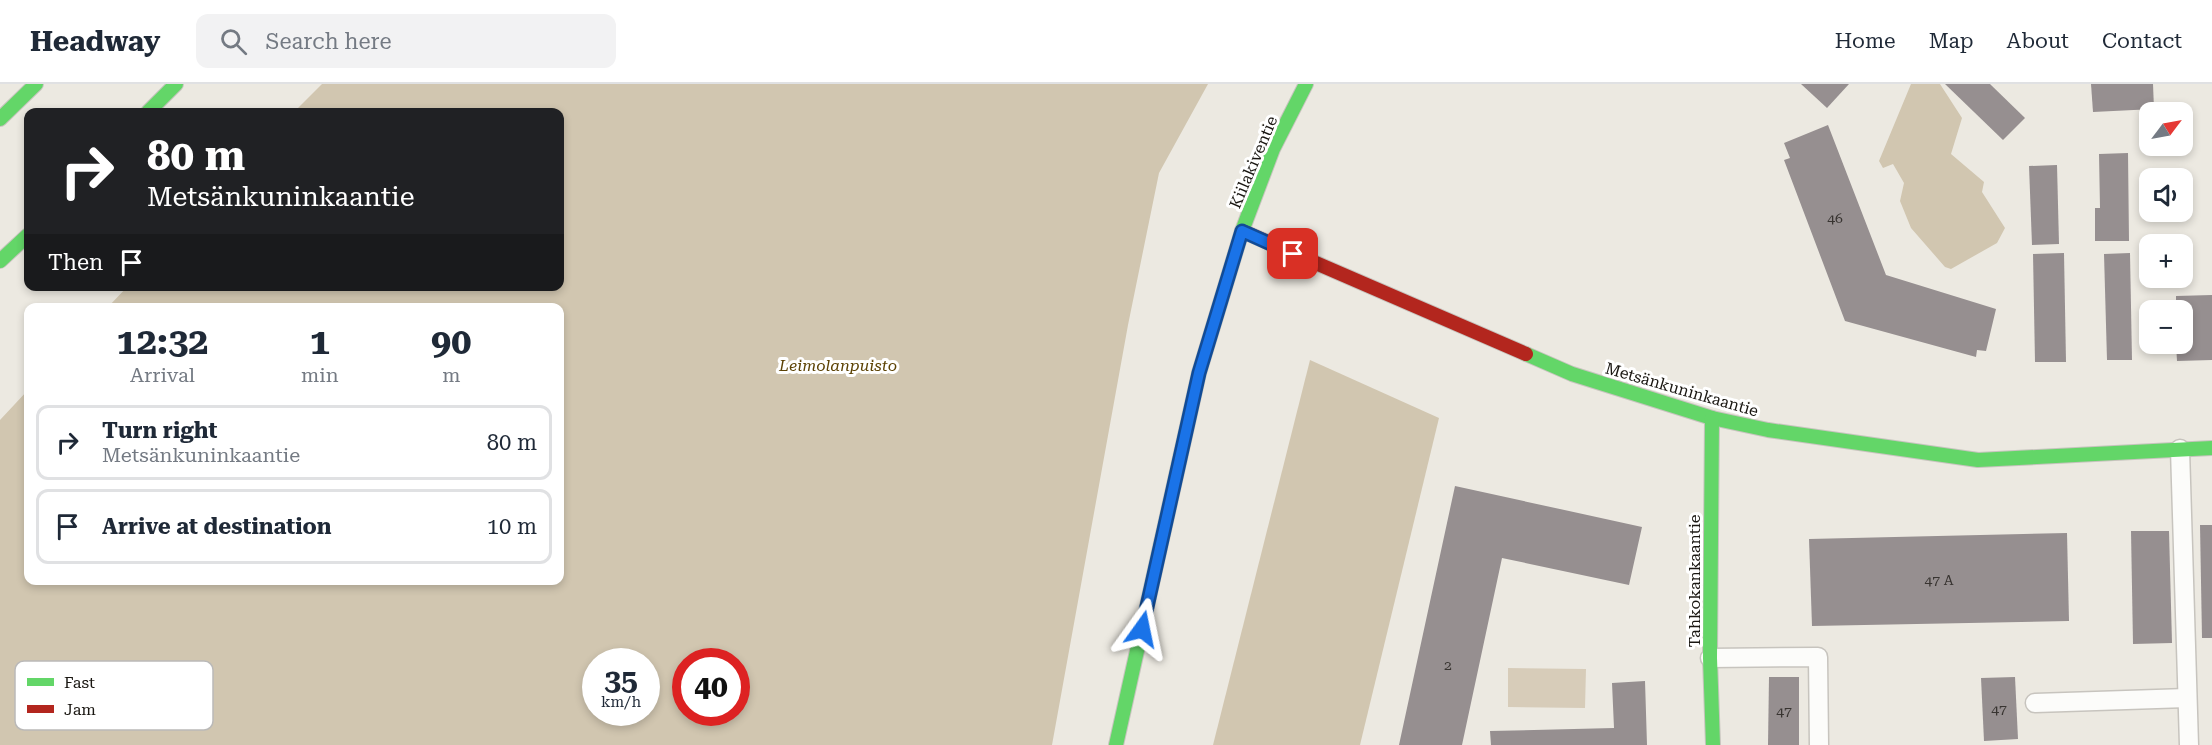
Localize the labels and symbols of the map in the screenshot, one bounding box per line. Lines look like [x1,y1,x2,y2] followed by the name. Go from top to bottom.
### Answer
[2139,102,2193,156] north arrow
[1225,113,1282,211] street label: Kiilakiventie
[1827,210,1843,226] house number: 46
[1267,228,1318,279] pin
[778,356,897,375] park label: Leimolanpuisto
[1603,359,1761,421] street label: Metsänkuninkaantie
[1685,514,1704,648] street label: Tahkokankaantie
[1924,572,1954,588] house number: 47 A
[1110,597,1174,661] position arrow
[672,648,750,726] speed limit sign: 40
[1444,657,1452,673] house number: 2
[15,661,213,730] legend
[64,673,95,692] text: Fast
[64,700,96,719] text: Jam
[1991,701,2007,717] house number: 47
[1776,703,1792,719] house number: 47

